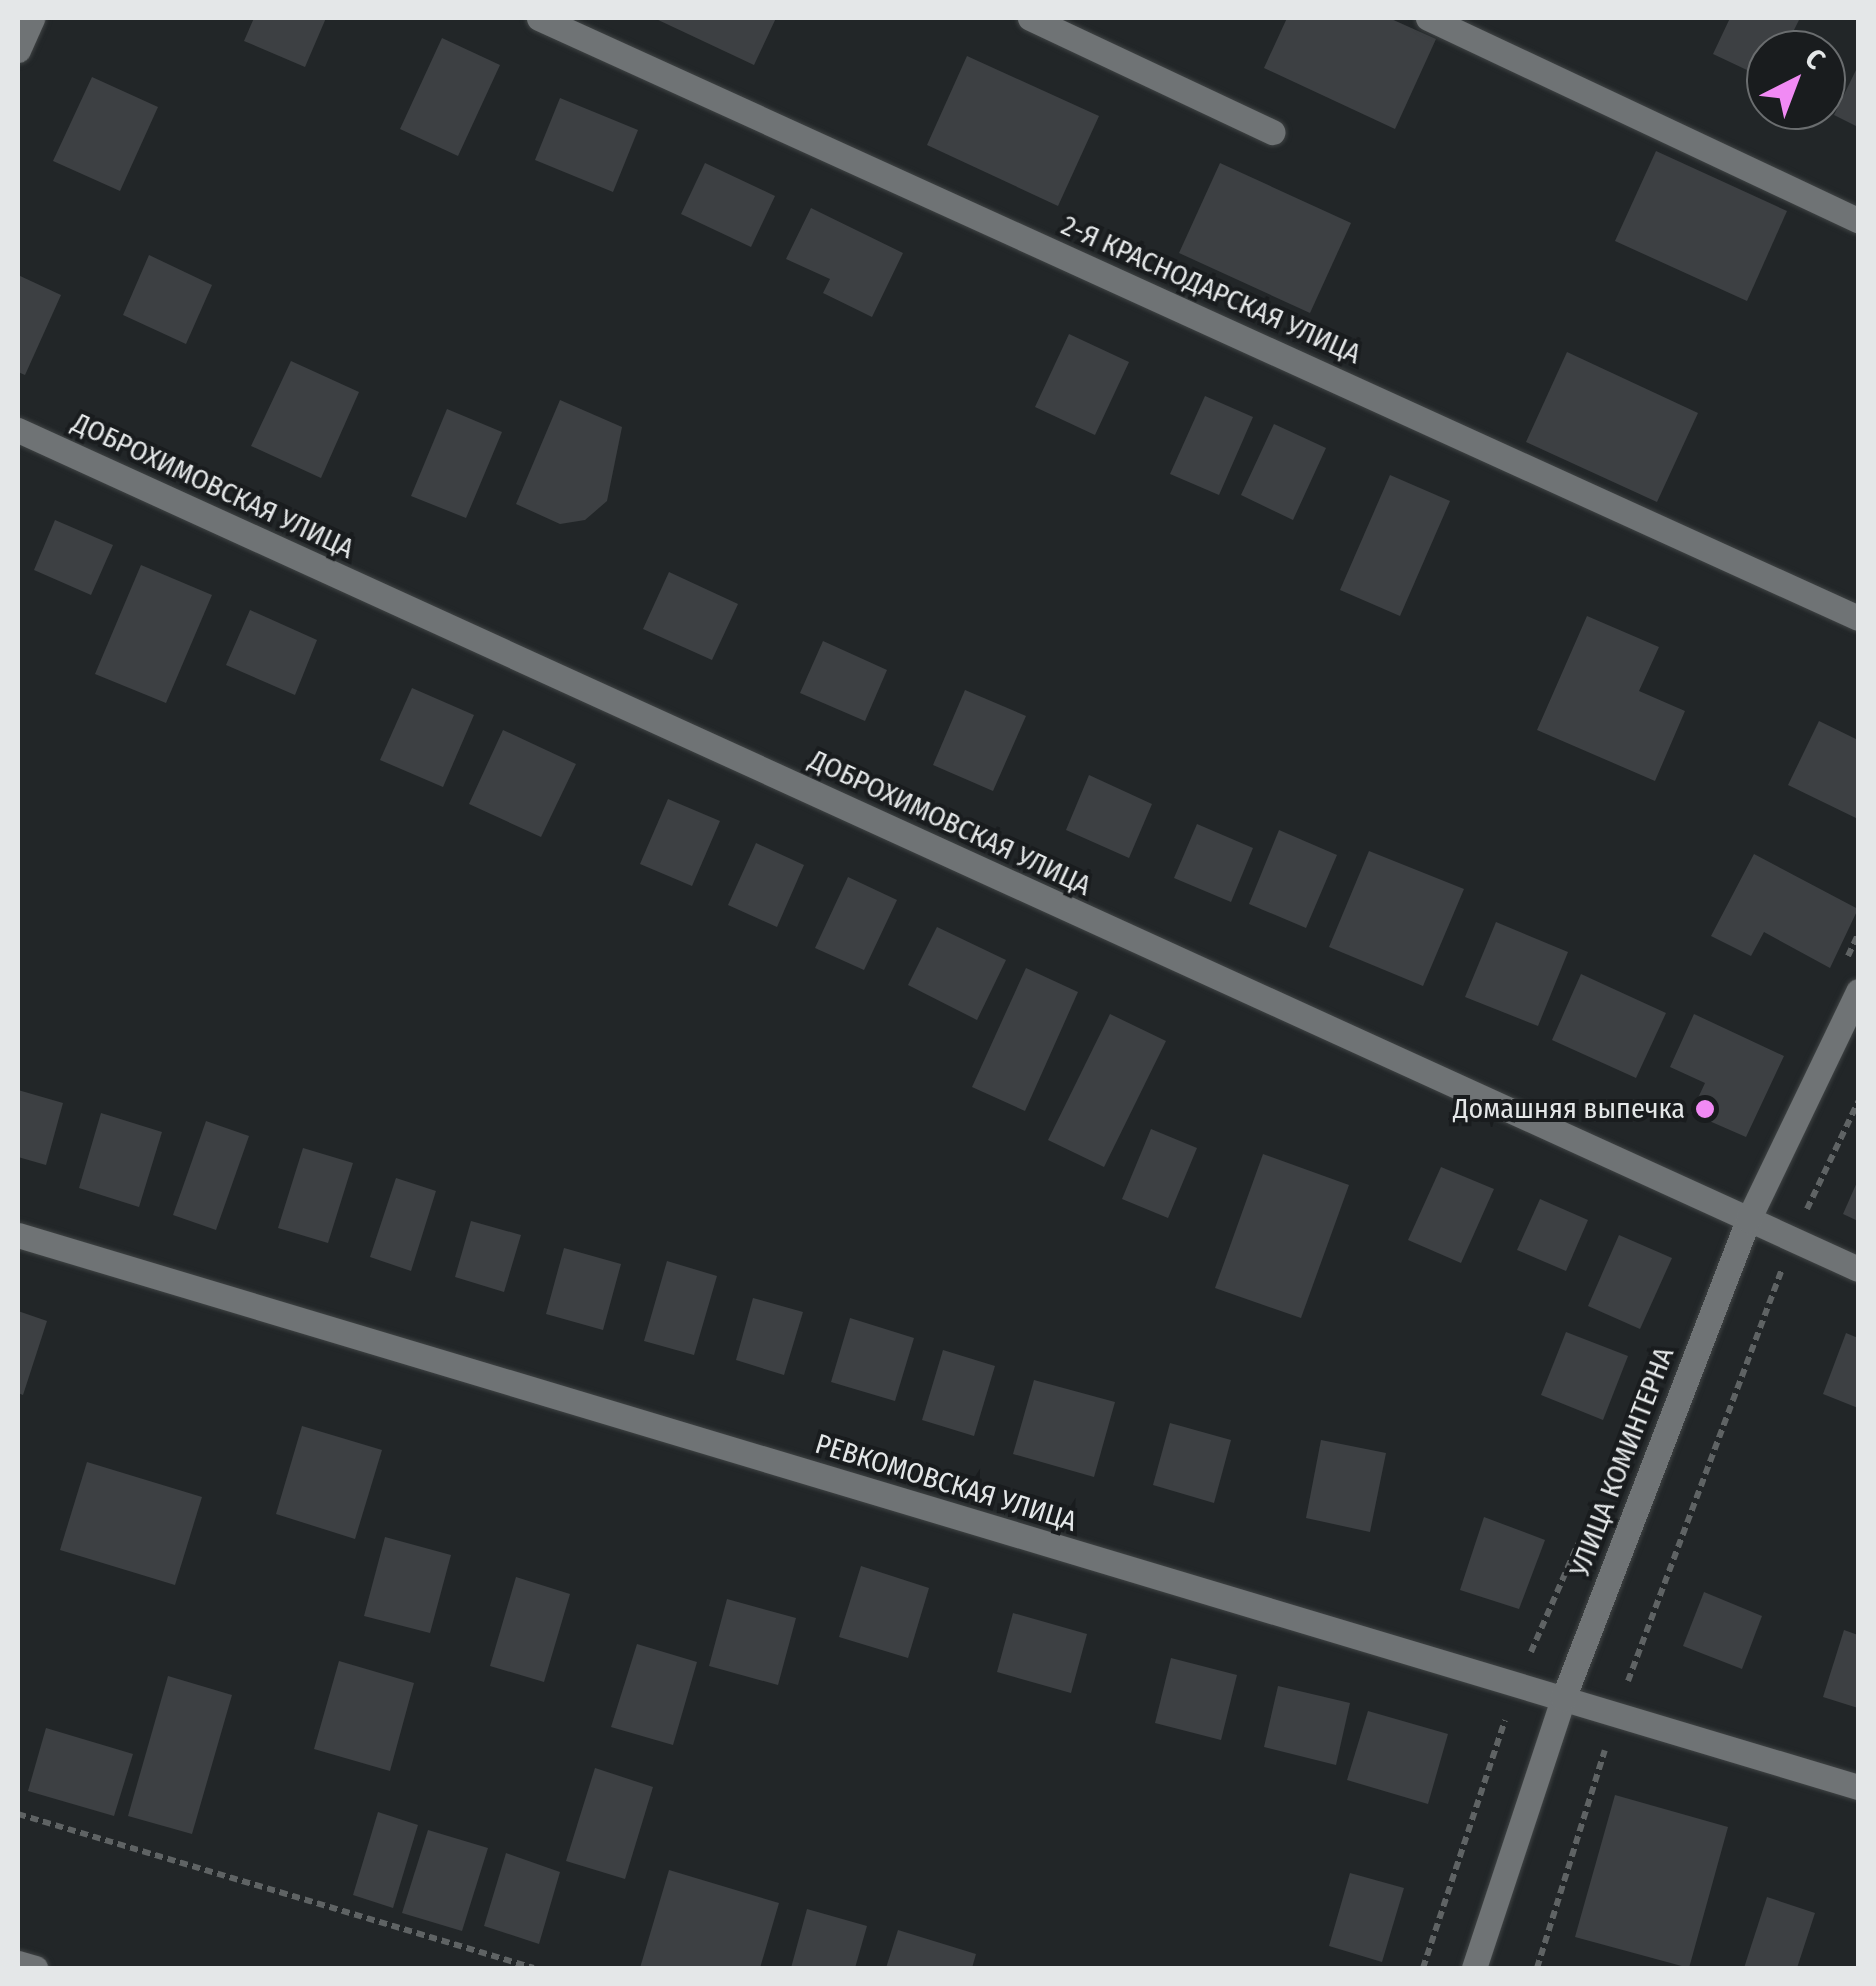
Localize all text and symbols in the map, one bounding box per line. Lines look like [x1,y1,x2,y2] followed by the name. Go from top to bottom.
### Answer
[1746,30,1846,130] north arrow
[1799,42,1832,76] text: С
[1056,209,1366,371] street label: 2-Я КРАСНОДАРСКАЯ УЛИЦА
[67,406,359,566] street label: ДОБРОХИМОВСКАЯ УЛИЦА
[804,743,1096,903] street label: ДОБРОХИМОВСКАЯ УЛИЦА
[1453,1092,1685,1126] place label: Домашняя выпечка
[1694,1098,1716,1120] marker: Домашняя выпечка
[1563,1343,1681,1581] street label: УЛИЦА КОМИНТЕРНА
[811,1427,1081,1539] street label: РЕВКОМОВСКАЯ УЛИЦА

